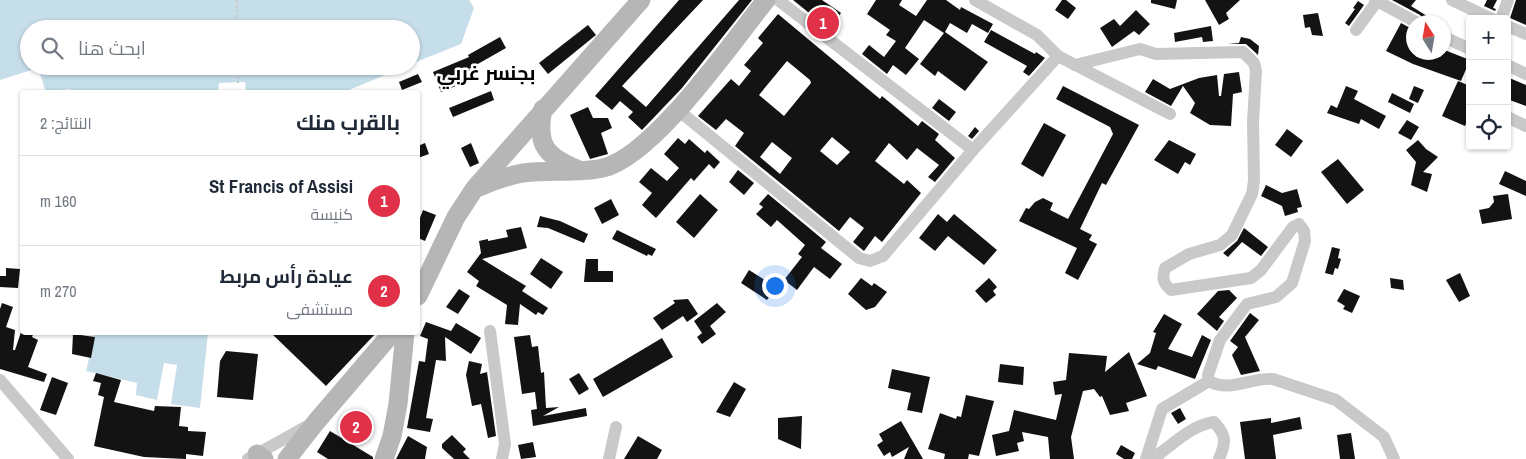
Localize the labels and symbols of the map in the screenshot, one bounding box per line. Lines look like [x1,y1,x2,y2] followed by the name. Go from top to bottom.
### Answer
[807,4,839,42] pin: 1
[1406,15,1451,60] north arrow
[436,59,536,89] district label: بجنسر غربي
[762,273,788,299] your location
[340,408,372,446] pin: 2

